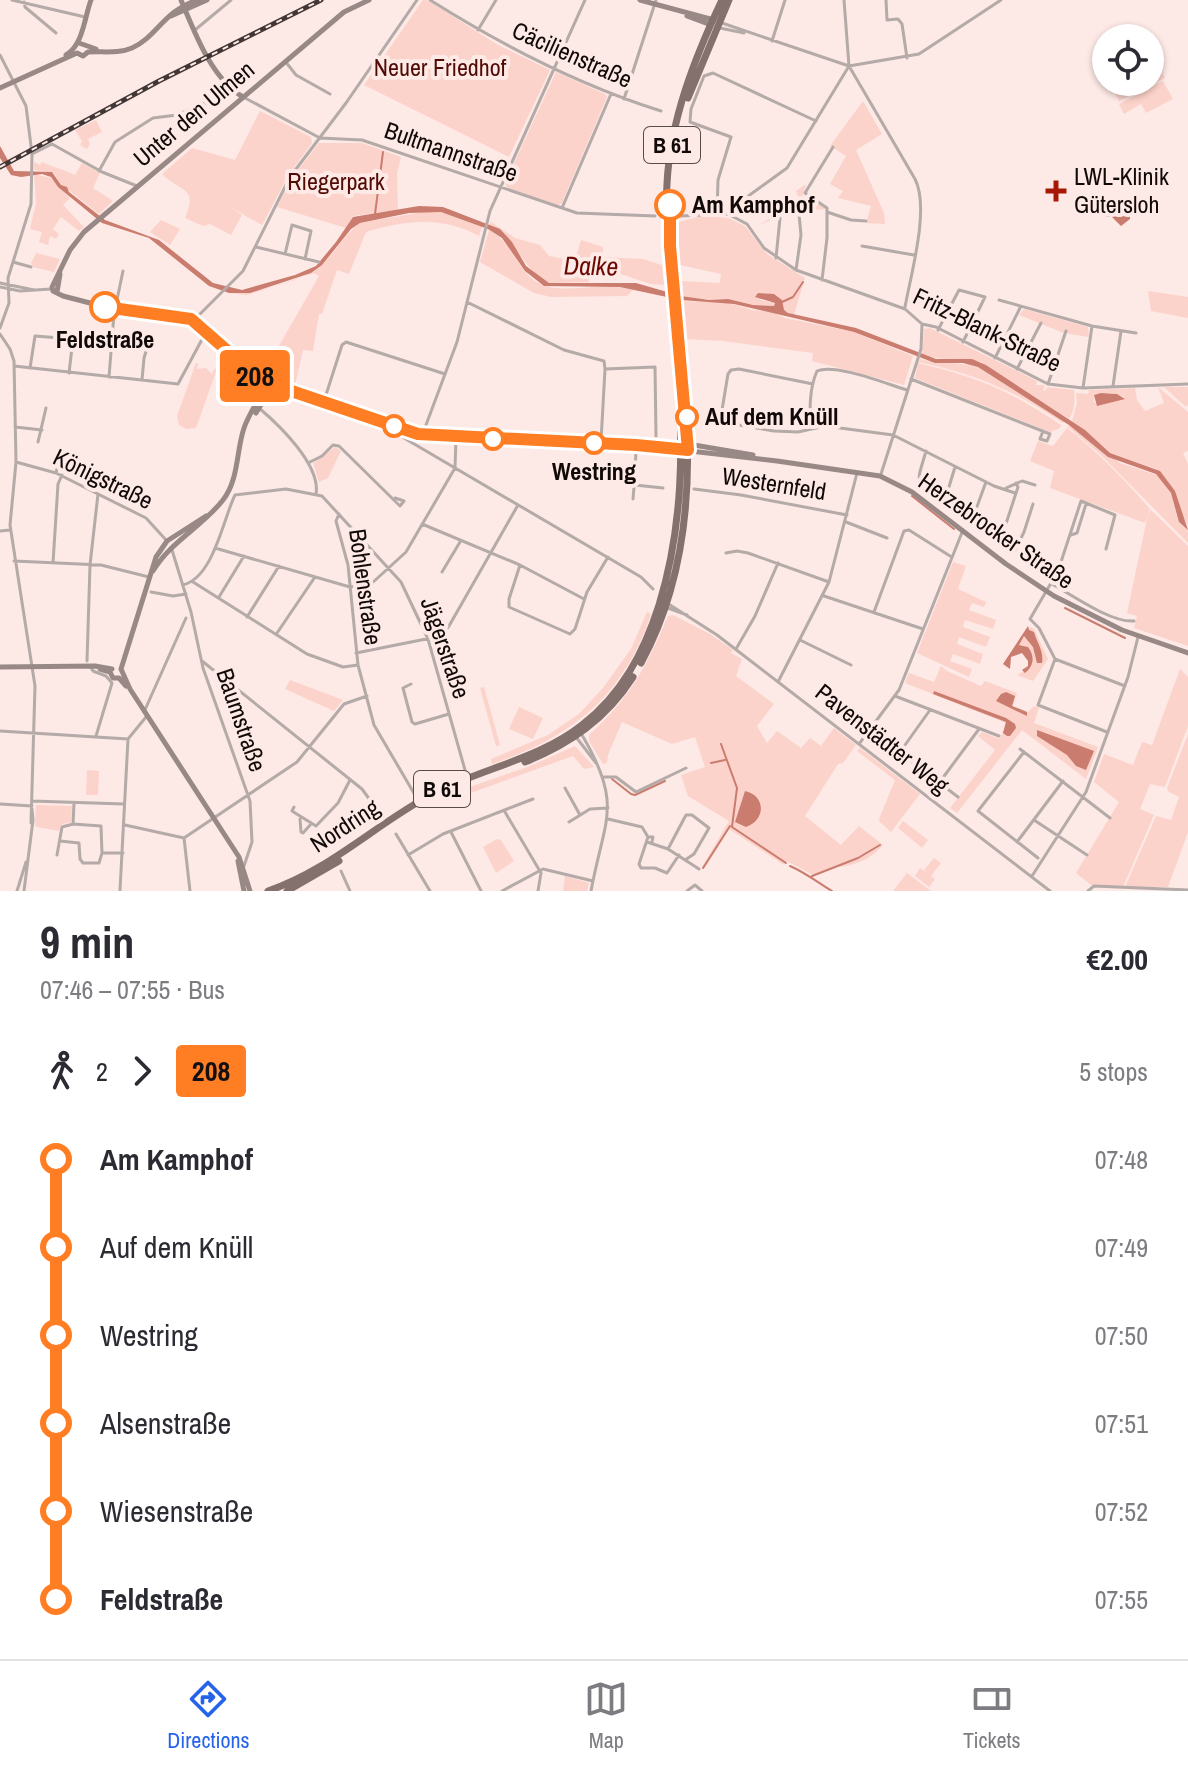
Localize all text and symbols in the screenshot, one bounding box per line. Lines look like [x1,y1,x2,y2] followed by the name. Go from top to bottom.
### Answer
[507,13,637,95] street label: Cäcilienstraße
[1092,24,1164,96] map controls
[1092,24,1164,96] button: locate
[374,51,507,83] park label: Neuer Friedhof
[126,53,261,173] street label: Unter den Ulmen
[380,113,522,189] street label: Bultmannstraße
[644,127,700,163] road number: B 61
[1074,160,1169,220] place label: LWL-Klinik Gütersloh
[287,165,385,197] park label: Riegerpark
[1045,180,1067,202] marker: LWL-Klinik Gütersloh
[692,188,815,220] place label: Am Kamphof
[655,190,685,220] marker: Am Kamphof
[563,248,619,283] water label: Dalke
[908,279,1067,379] street label: Fritz-Blank-Straße
[90,292,120,322] marker: Feldstraße
[56,323,154,355] place label: Feldstraße
[209,350,301,402] line badge: 208
[236,357,274,395] text: 208
[705,400,838,432] place label: Auf dem Knüll
[676,406,698,428] marker: Auf dem Knüll
[383,415,405,437] unlabelled marker
[482,428,504,450] unlabelled marker
[583,432,605,454] marker: Westring
[48,440,159,516] street label: Königstraße
[552,455,636,487] place label: Westring
[720,459,828,507] street label: Westernfeld
[913,465,1081,596] street label: Herzebrocker Straße
[342,527,390,647] street label: Bohlenstraße
[414,593,478,703] street label: Jägerstraße
[209,664,275,776] street label: Baumstraße
[809,676,956,801] street label: Pavenstädter Weg
[414,771,470,807] road number: B 61
[304,791,385,859] street label: Nordring
[40,912,134,972] text: 9 min
[1086,939,1148,979] text: €2.00
[40,972,225,1007] text: 07:46 – 07:55 · Bus
[40,1049,84,1093] icon: walk
[120,1049,164,1093] icon: forward
[192,1052,230,1090] text: 208
[96,1054,108,1089] text: 2
[1079,1054,1148,1089] text: 5 stops
[100,1139,253,1179] text: Am Kamphof
[1095,1142,1148,1177] text: 07:48
[100,1227,253,1267] text: Auf dem Knüll
[1095,1230,1148,1265] text: 07:49
[100,1315,198,1355] text: Westring
[1095,1318,1148,1353] text: 07:50
[100,1403,231,1443] text: Alsenstraße
[1095,1406,1148,1441] text: 07:51
[100,1491,253,1531] text: Wiesenstraße
[1095,1494,1148,1529] text: 07:52
[100,1579,223,1619] text: Feldstraße
[1095,1582,1148,1617] text: 07:55
[167,1677,250,1755] tab: Directions
[584,1677,628,1755] tab: Map
[963,1677,1021,1755] tab: Tickets

